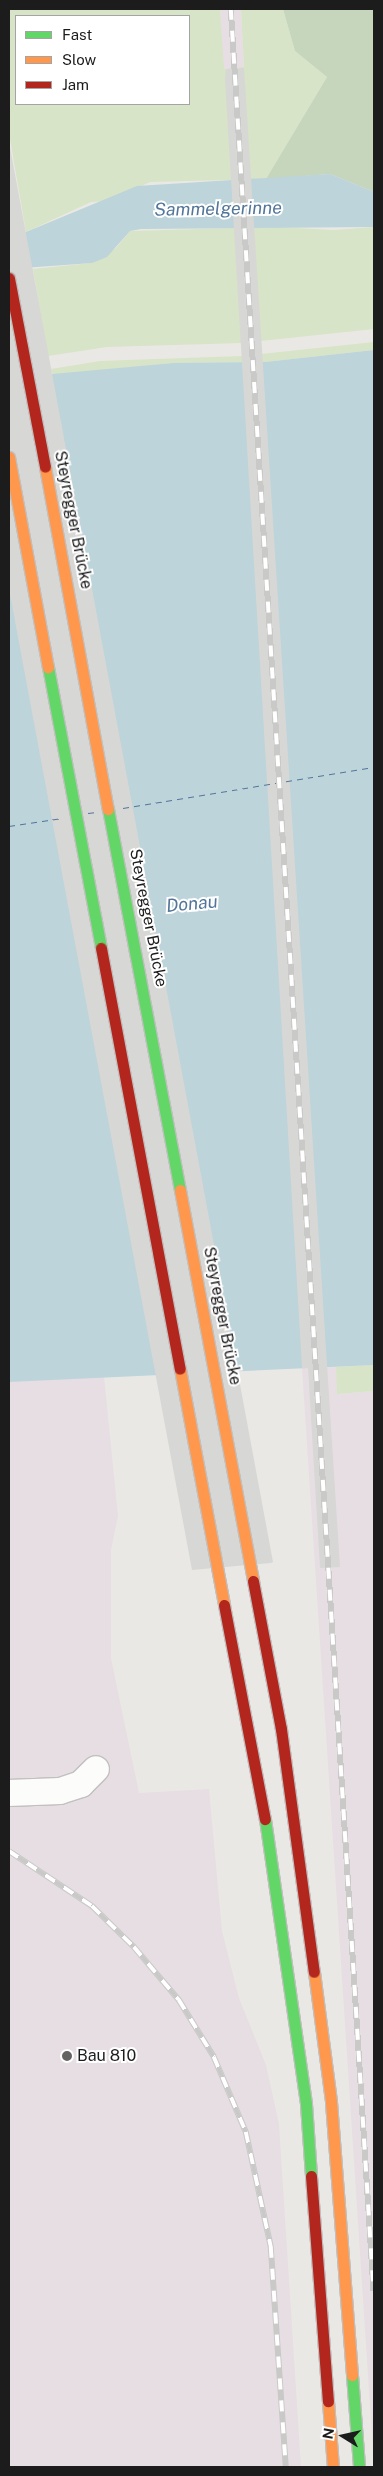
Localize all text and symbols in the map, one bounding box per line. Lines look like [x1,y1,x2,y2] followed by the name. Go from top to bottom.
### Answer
[15,15,190,105] legend
[62,26,92,43] text: Fast
[62,51,96,68] text: Slow
[62,76,89,93] text: Jam
[154,197,282,221] water label: Sammelgerinne
[50,449,96,591] street label: Steyregger Brücke
[125,847,171,989] street label: Steyregger Brücke
[165,891,219,917] water label: Donau
[199,1245,245,1387] street label: Steyregger Brücke
[77,2046,136,2066] place label: Bau 810
[61,2050,73,2062] marker: Bau 810
[318,2411,368,2461] north arrow
[319,2427,337,2440] text: N

